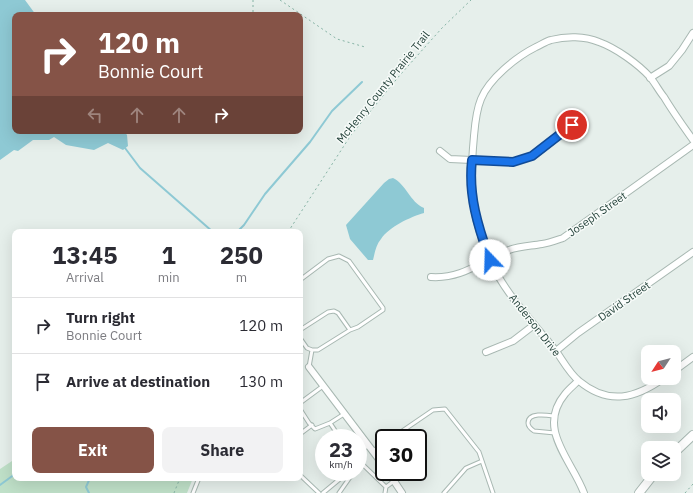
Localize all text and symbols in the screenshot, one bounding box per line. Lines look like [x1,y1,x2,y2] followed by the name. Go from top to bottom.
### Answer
[98,24,180,61] text: 120 m
[32,28,84,80] icon: right
[333,28,433,146] street label: McHenry County Prairie Trail
[98,60,203,83] text: Bonnie Court
[84,104,106,126] icon: left
[126,104,148,126] icon: ahead
[168,104,190,126] icon: ahead
[210,104,232,126] icon: right
[555,108,589,142] pin
[561,114,583,136] icon: arrive
[565,189,629,239] street label: Joseph Street
[52,239,118,271] text: 13:45
[161,239,176,271] text: 1
[220,239,263,271] text: 250
[469,239,511,281] position arrow
[66,269,104,286] text: Arrival
[158,269,180,286] text: min
[236,269,247,286] text: m
[595,278,653,324] street label: David Street
[506,291,564,359] street label: Anderson Drive
[66,308,135,327] text: Turn right
[32,315,54,337] icon: right
[239,316,283,335] text: 120 m
[66,327,142,344] text: Bonnie Court
[641,345,681,385] north arrow
[641,345,681,481] map controls
[32,371,54,393] icon: arrive
[66,372,210,391] text: Arrive at destination
[239,372,283,391] text: 130 m
[641,393,681,433] button: sound
[32,427,154,473] button: Exit
[162,427,283,473] button: Share
[375,429,427,481] speed limit sign: 30
[329,436,353,463] text: 23
[641,441,681,481] button: layers
[329,458,353,471] text: km/h

